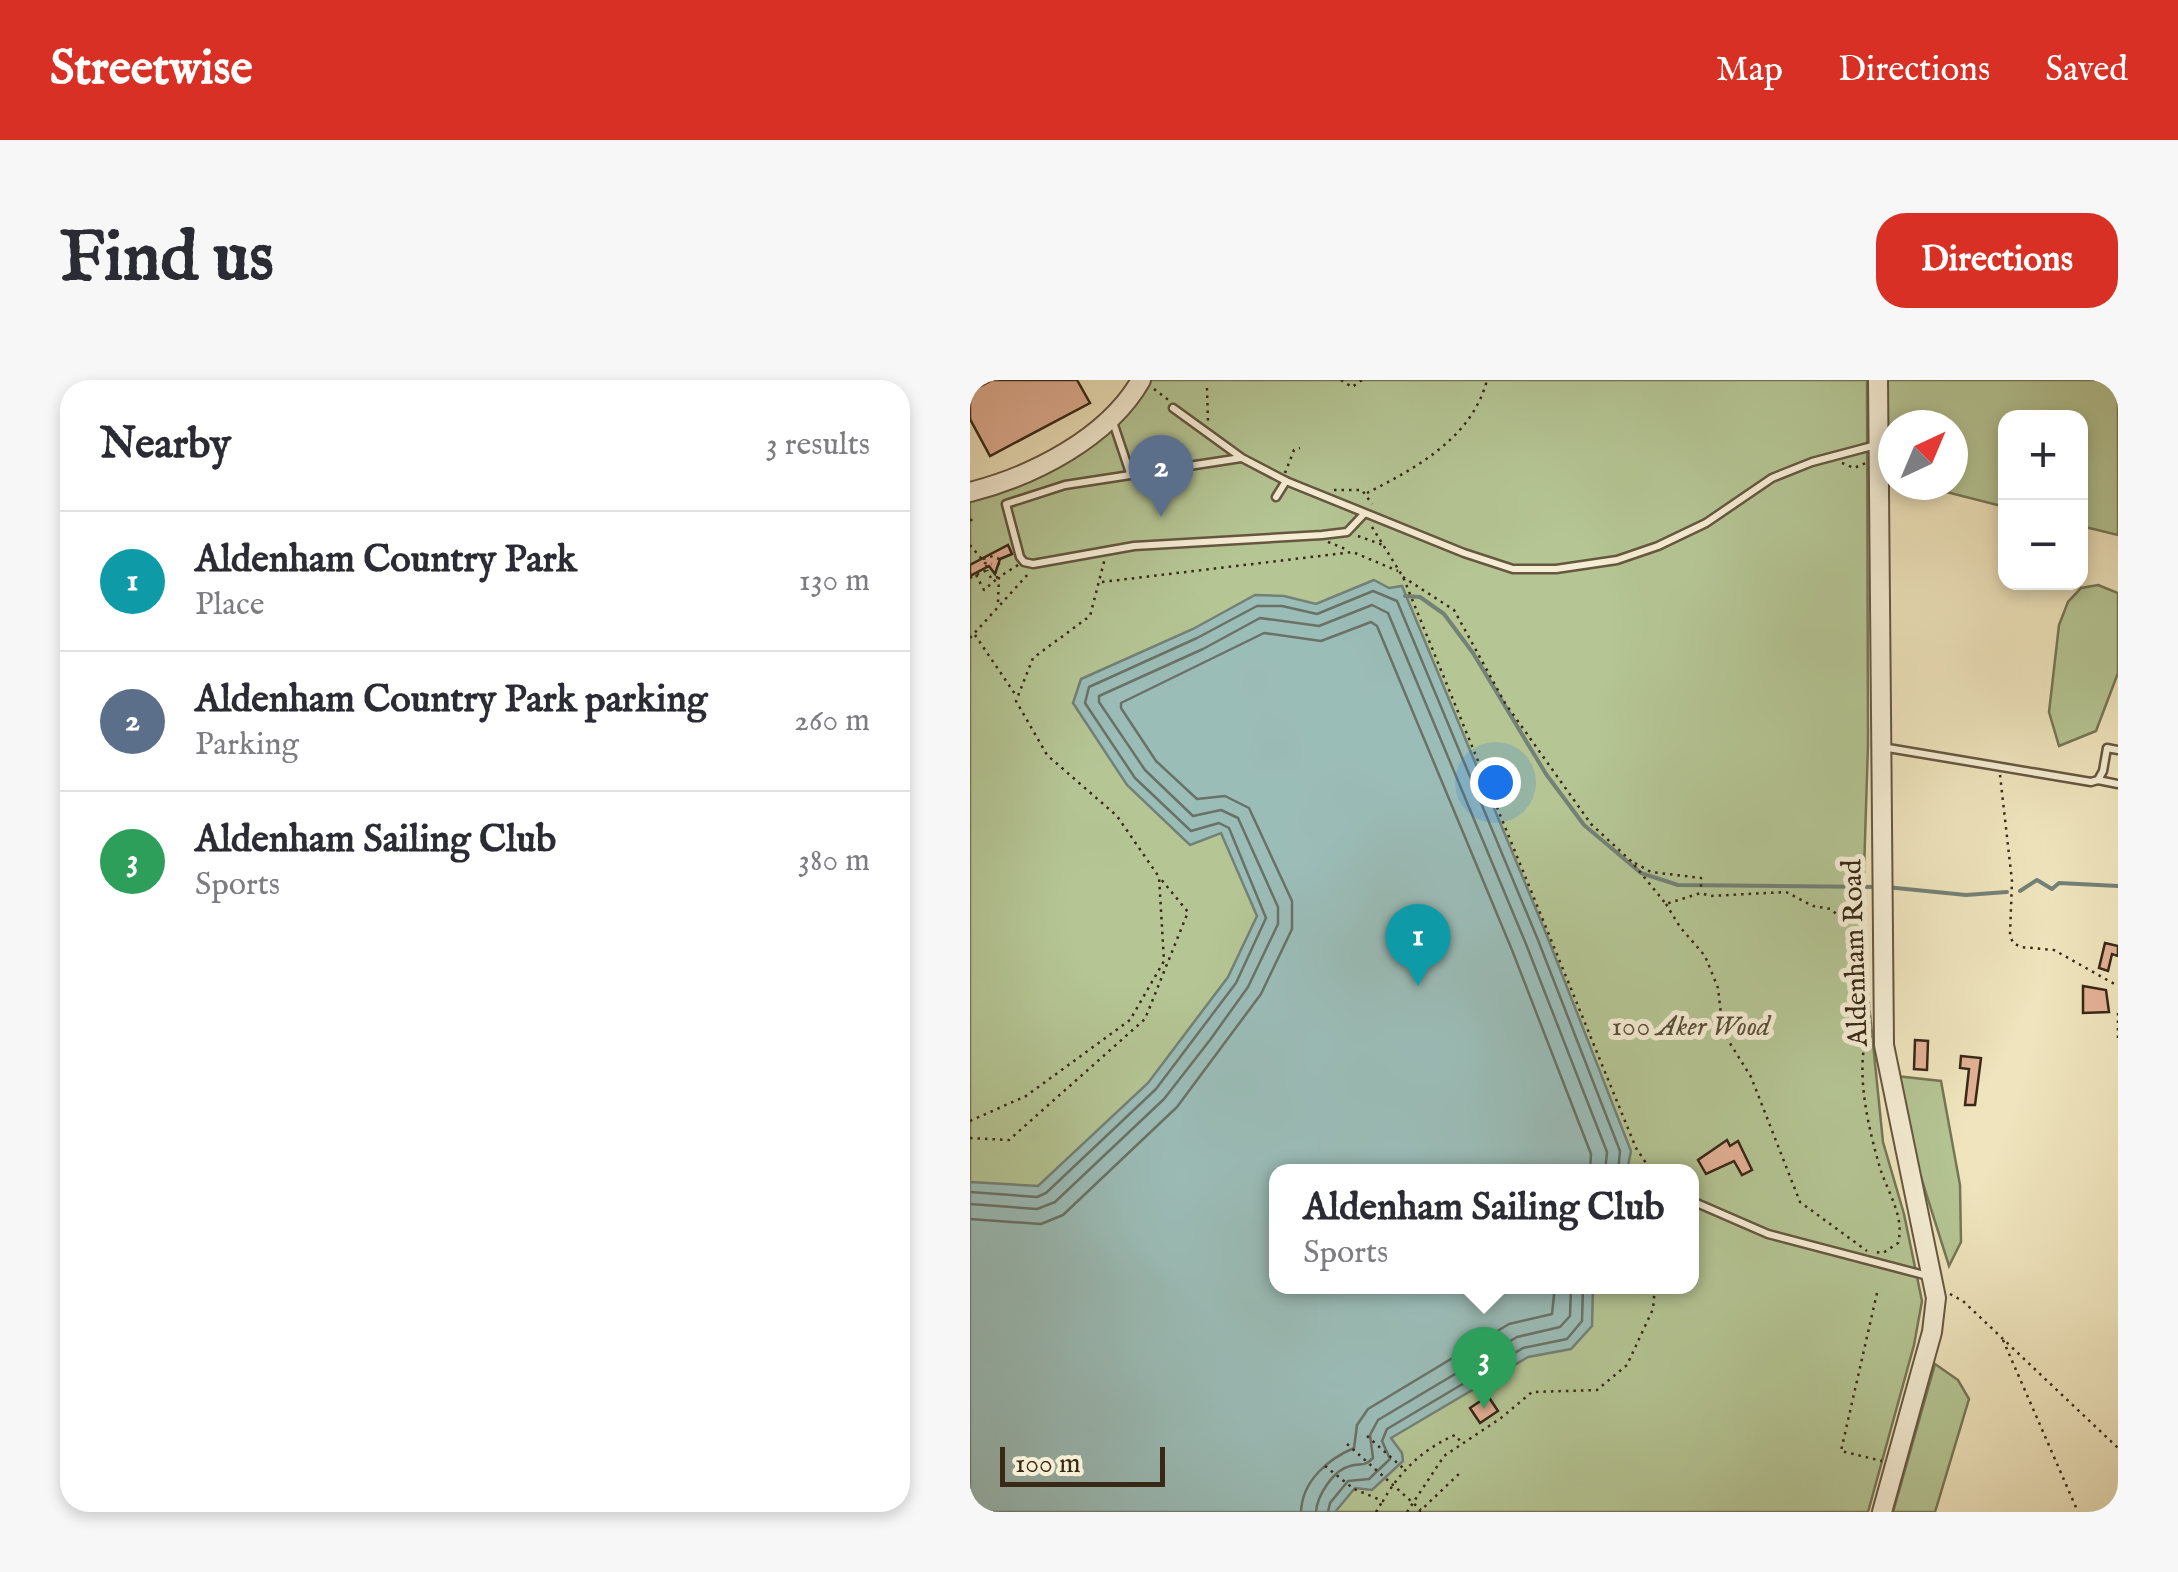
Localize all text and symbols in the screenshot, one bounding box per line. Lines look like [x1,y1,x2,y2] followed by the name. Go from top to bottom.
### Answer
[50,40,253,100] text: Streetwise
[1716,48,1783,93] text: Map
[1838,48,1990,93] text: Directions
[2045,48,2128,93] text: Saved
[1876,213,2118,308] button: Directions
[60,216,274,304] text: Find us
[1878,410,1968,500] north arrow
[1998,410,2088,590] map controls
[1998,410,2088,500] button: +
[100,419,231,472] text: Nearby
[766,425,870,466] text: 3 results
[1128,434,1194,517] pin: 2
[1998,500,2088,590] button: −
[195,537,577,585] text: Aldenham Country Park
[127,561,138,602] text: 1
[799,561,870,602] text: 130 m
[195,585,265,626] text: Place
[195,677,707,725] text: Aldenham Country Park parking
[125,701,140,742] text: 2
[794,701,870,742] text: 260 m
[195,725,299,766] text: Parking
[1470,757,1521,808] your location
[195,817,556,865] text: Aldenham Sailing Club
[127,841,138,882] text: 3
[798,841,870,882] text: 380 m
[1835,859,1877,1048] street label: Aldenham Road
[195,865,280,906] text: Sports
[1386,904,1450,986] pin: 1
[1612,1010,1772,1045] park label: 100 Aker Wood
[1269,1164,1699,1294] popup
[1303,1185,1665,1233] text: Aldenham Sailing Club
[1303,1233,1388,1274] text: Sports
[1452,1326,1516,1409] pin: 3
[1000,1442,1165,1486] scale bar
[1015,1447,1081,1482] text: 100 m

